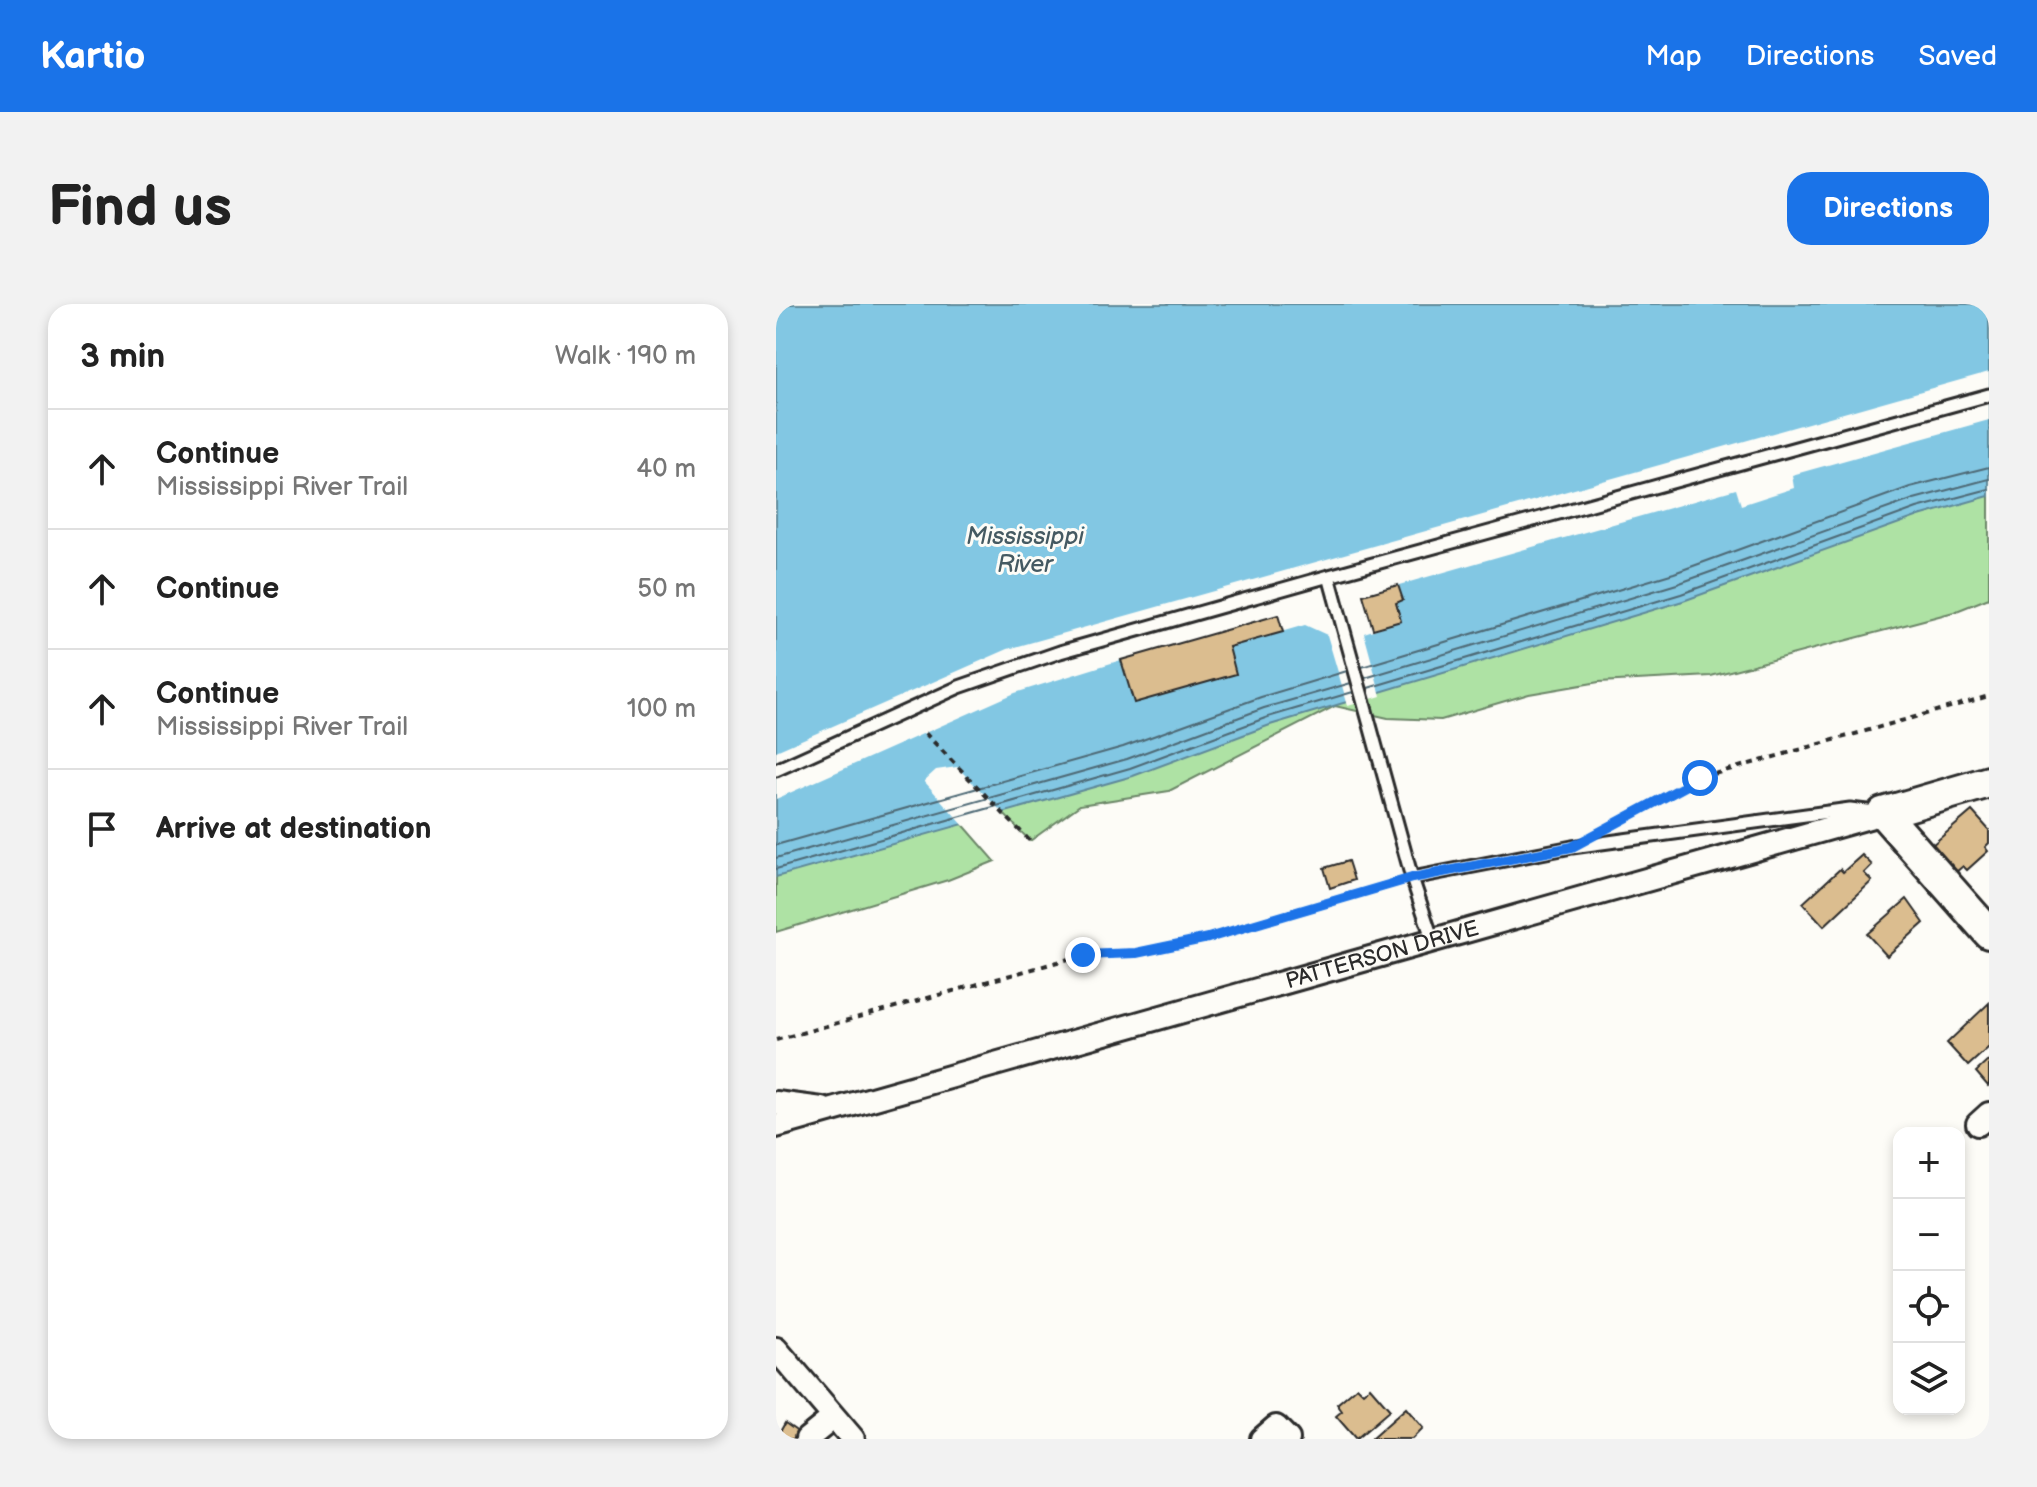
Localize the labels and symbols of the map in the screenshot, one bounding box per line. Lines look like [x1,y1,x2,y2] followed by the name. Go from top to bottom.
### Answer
[966,522,1085,579] water label: Mississippi River
[1682,760,1718,796] route start
[1283,914,1482,995] street label: PATTERSON DRIVE
[1065,937,1101,973] route end

